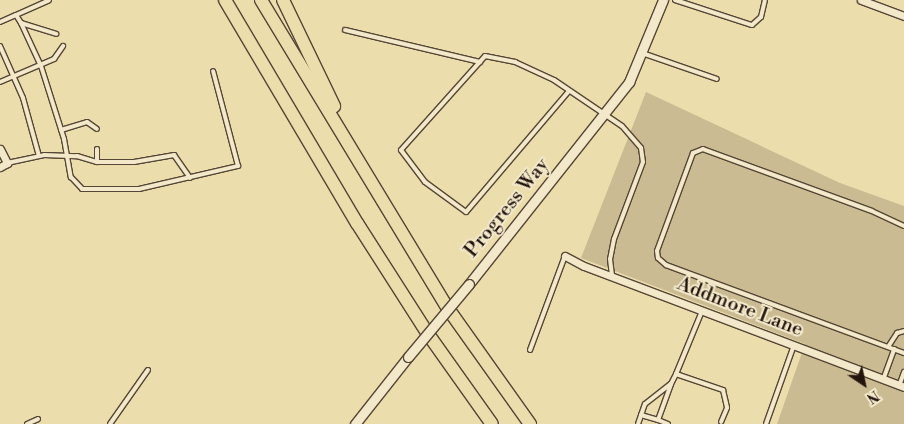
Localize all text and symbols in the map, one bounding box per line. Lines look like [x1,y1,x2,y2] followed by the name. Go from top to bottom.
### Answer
[460,153,554,263] street label: Progress Way
[674,272,806,342] street label: Addmore Lane
[839,359,889,409] north arrow
[863,386,882,407] text: N

